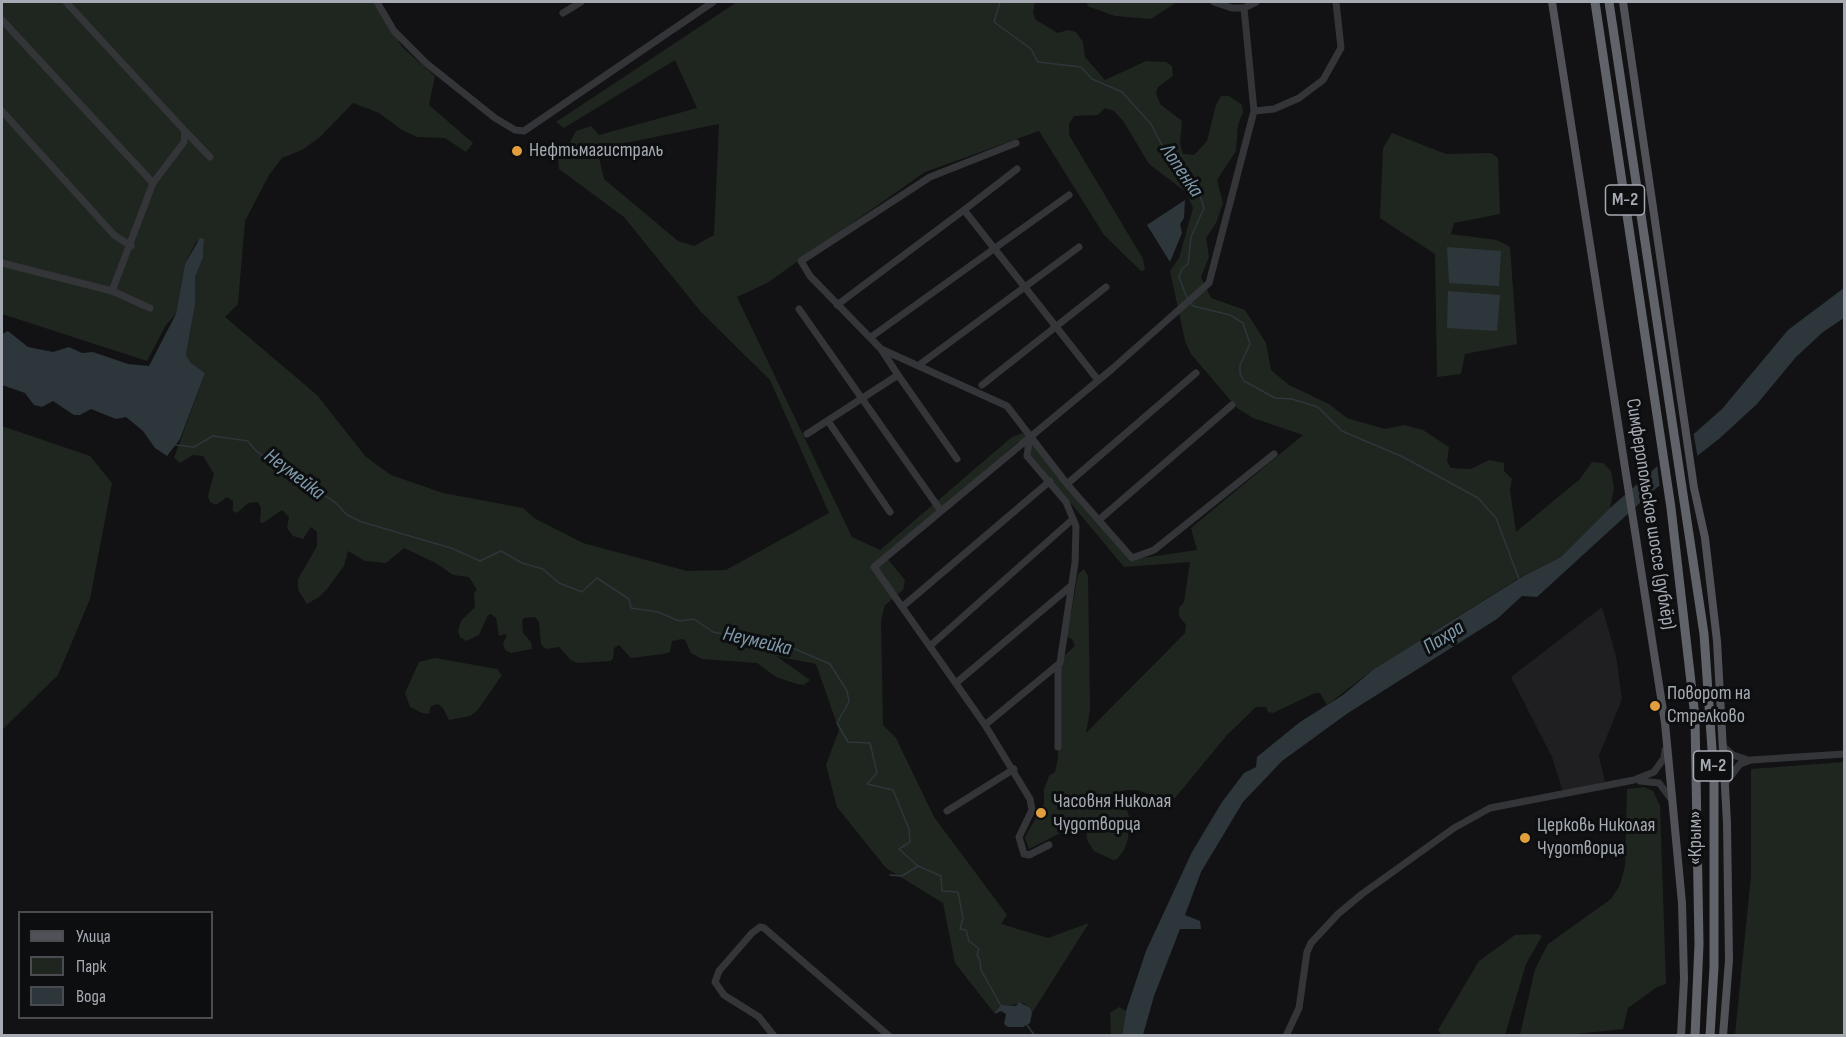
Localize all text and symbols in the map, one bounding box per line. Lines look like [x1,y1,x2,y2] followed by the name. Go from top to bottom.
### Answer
[529,139,663,163] place label: Нефтьмагистраль
[1154,139,1208,203] water label: Лопенка
[510,144,524,158] marker: Нефтьмагистраль
[1606,185,1644,215] road number: М-2
[1620,397,1680,631] street label: Симферопольское шоссе (дублёр)
[259,444,329,506] water label: Неумейка
[1419,616,1469,660] water label: Пахра
[720,622,794,662] water label: Неумейка
[1667,682,1751,729] place label: Поворот на Стрелково
[1648,699,1662,713] marker: Поворот на Стрелково
[1694,751,1732,781] road number: М-2
[1053,790,1171,837] place label: Часовня Николая Чудотворца
[1034,806,1048,820] marker: Часовня Николая Чудотворца
[1684,811,1708,865] street label: «Крым»
[1537,814,1655,861] place label: Церковь Николая Чудотворца
[1518,831,1532,845] marker: Церковь Николая Чудотворца
[18,911,213,1019] legend
[76,926,111,947] text: Улица
[76,956,106,977] text: Парк
[76,986,106,1007] text: Вода

